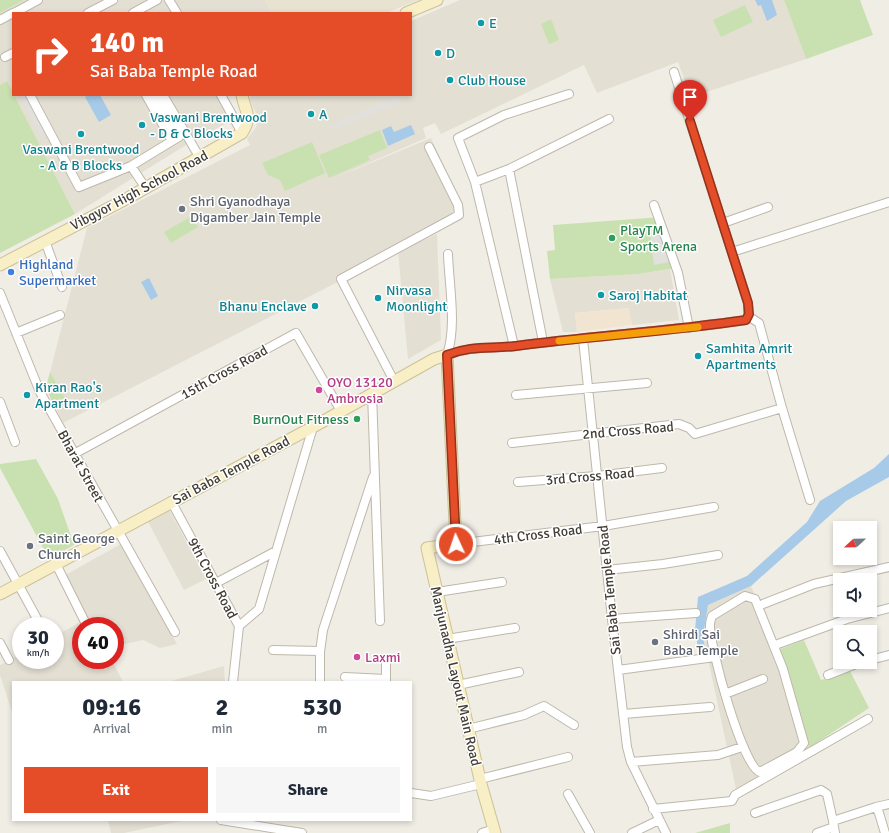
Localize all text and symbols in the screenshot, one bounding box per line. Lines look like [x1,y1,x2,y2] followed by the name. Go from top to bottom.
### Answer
[489,15,497,32] place label: E
[476,18,486,28] marker: E
[90,26,164,60] text: 140 m
[24,28,76,80] icon: right
[446,45,455,62] place label: D
[433,48,443,58] marker: D
[90,60,257,82] text: Sai Baba Temple Road
[458,72,526,89] place label: Club House
[445,75,455,85] marker: Club House
[673,80,707,121] pin
[679,86,701,108] icon: arrive
[319,106,328,123] place label: A
[150,109,267,142] place label: Vaswani Brentwood - D & C Blocks
[306,109,316,119] marker: A
[137,120,147,130] marker: Vaswani Brentwood - D & C Blocks
[76,129,86,139] marker: Vaswani Brentwood - A & B Blocks
[22,141,140,174] place label: Vaswani Brentwood - A & B Blocks
[67,147,211,234] street label: Vibgyor High School Road
[190,193,321,226] place label: Shri Gyanodhaya Digamber Jain Temple
[177,204,187,214] marker: Shri Gyanodhaya Digamber Jain Temple
[620,222,697,255] place label: PlayTM Sports Arena
[607,233,617,243] marker: PlayTM Sports Arena
[19,256,96,289] place label: Highland Supermarket
[6,267,16,277] marker: Highland Supermarket
[386,282,447,315] place label: Nirvasa Moonlight
[609,287,688,304] place label: Saroj Habitat
[596,290,606,300] marker: Saroj Habitat
[373,293,383,303] marker: Nirvasa Moonlight
[219,298,307,315] place label: Bhanu Enclave
[310,301,320,311] marker: Bhanu Enclave
[706,340,792,373] place label: Samhita Amrit Apartments
[178,342,271,403] street label: 15th Cross Road
[693,351,703,361] marker: Samhita Amrit Apartments
[327,374,393,407] place label: OYO 13120 Ambrosia
[35,379,102,412] place label: Kiran Rao's Apartment
[314,385,324,395] marker: OYO 13120 Ambrosia
[22,390,32,400] marker: Kiran Rao's Apartment
[252,411,349,428] place label: BurnOut Fitness
[352,414,362,424] marker: BurnOut Fitness
[582,418,674,443] street label: 2nd Cross Road
[54,427,107,505] street label: Bharat Street
[170,432,293,509] street label: Sai Baba Temple Road
[545,464,635,489] street label: 3rd Cross Road
[493,521,583,548] street label: 4th Cross Road
[833,521,877,565] north arrow
[833,521,877,669] map controls
[435,523,477,565] position arrow
[594,524,625,656] street label: Sai Baba Temple Road
[38,530,115,563] place label: Saint George Church
[184,535,241,622] street label: 9th Cross Road
[25,541,35,551] marker: Saint George Church
[833,573,877,617] button: sound
[427,585,484,768] street label: Manjunadha Layout Main Road
[72,617,124,669] speed limit sign: 40
[27,625,49,650] text: 30
[833,625,877,669] button: search
[663,626,738,659] place label: Shirdi Sai Baba Temple
[650,637,660,647] marker: Shirdi Sai Baba Temple
[27,647,49,659] text: km/h
[365,649,401,666] place label: Laxmi
[352,652,362,662] marker: Laxmi
[82,692,141,722] text: 09:16
[216,692,228,722] text: 2
[303,692,342,722] text: 530
[93,721,130,737] text: Arrival
[212,721,233,737] text: min
[317,721,327,737] text: m
[24,767,208,813] button: Exit
[216,767,400,813] button: Share

